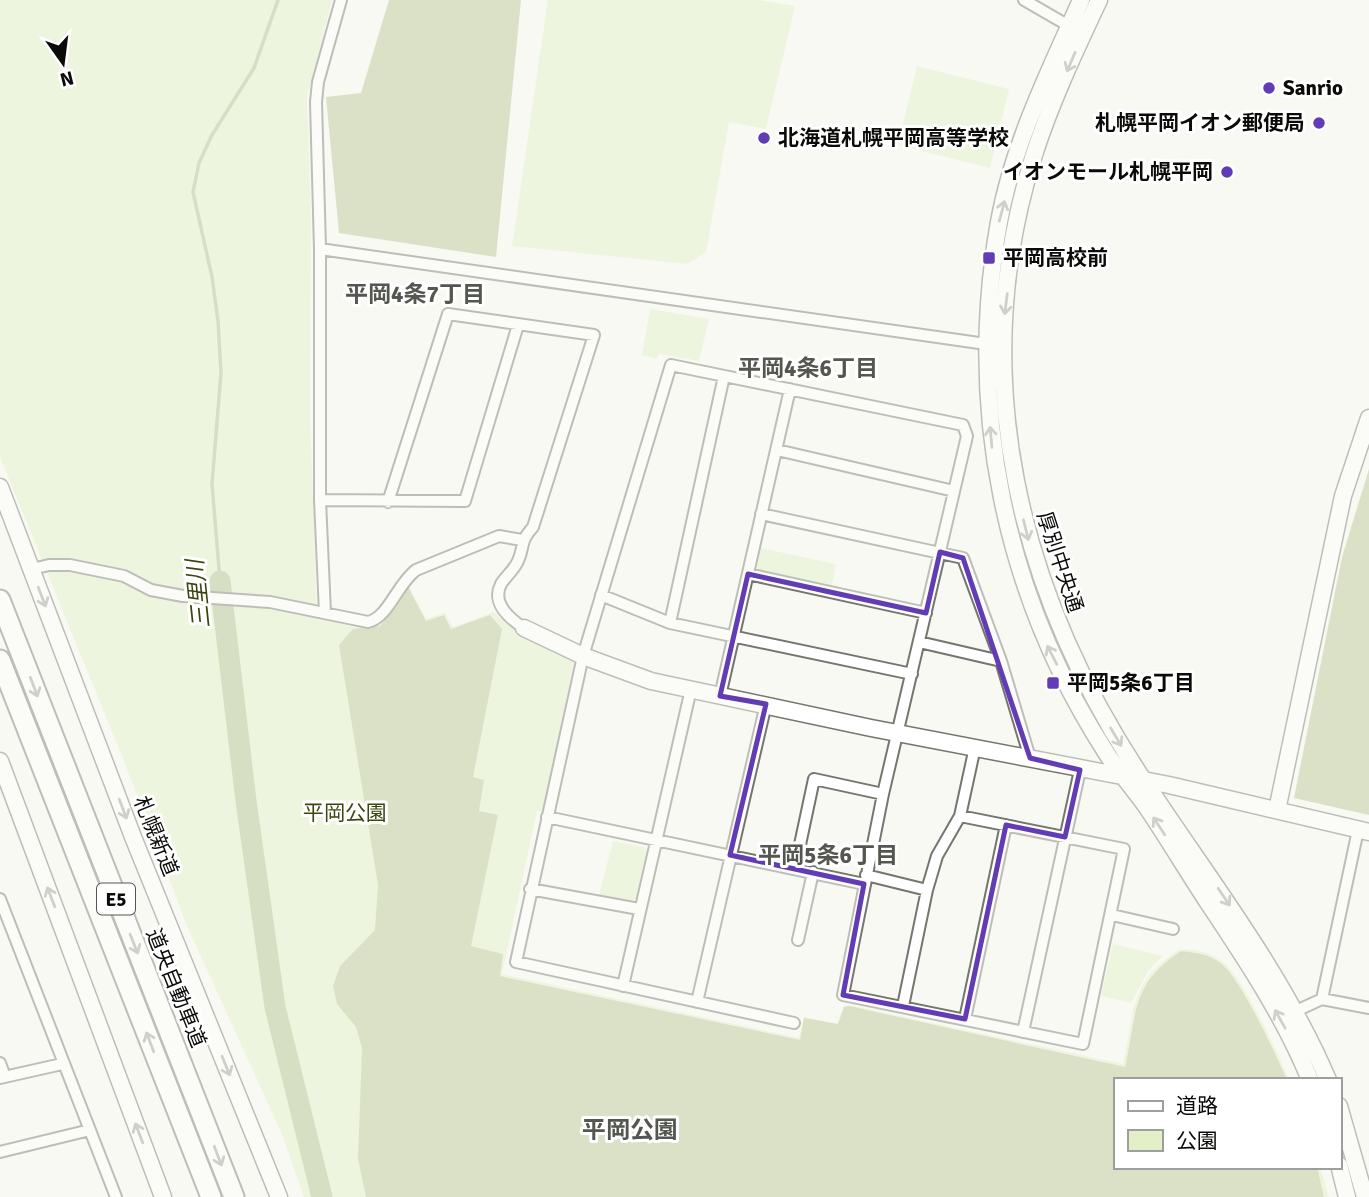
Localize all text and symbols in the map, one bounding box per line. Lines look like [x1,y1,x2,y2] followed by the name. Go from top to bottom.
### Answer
[28,28,98,98] north arrow
[1064,51,1077,72] one-way arrow
[58,65,76,92] text: N
[1283,75,1343,101] place label: Sanrio
[1261,80,1277,96] marker: Sanrio
[1095,110,1305,136] place label: 札幌平岡イオン郵便局
[1311,115,1327,131] marker: 札幌平岡イオン郵便局
[778,125,1009,151] place label: 北海道札幌平岡高等学校
[756,130,772,146] marker: 北海道札幌平岡高等学校
[1003,159,1213,185] place label: イオンモール札幌平岡
[1219,164,1235,180] marker: イオンモール札幌平岡
[996,200,1009,223] one-way arrow
[1003,245,1108,271] place label: 平岡高校前
[981,250,997,266] marker: 平岡高校前
[345,280,485,309] district label: 平岡4条7丁目
[1000,292,1013,315] one-way arrow
[738,354,878,383] district label: 平岡4条6丁目
[984,426,997,449] one-way arrow
[1031,508,1089,616] street label: 厚別中央通
[1019,518,1033,541] one-way arrow
[180,555,217,630] water label: 三里川
[37,585,49,607] one-way arrow
[1045,645,1059,666] one-way arrow
[1067,670,1195,696] place label: 平岡5条6丁目
[28,675,41,697] one-way arrow
[1045,675,1061,691] marker: 平岡5条6丁目
[1110,727,1124,747] one-way arrow
[128,792,184,880] street label: 札幌新道
[117,798,130,820] one-way arrow
[303,800,387,826] park label: 平岡公園
[1151,817,1165,837] one-way arrow
[758,841,898,870] district label: 平岡5条6丁目
[97,884,135,914] road number: E5
[44,887,56,909] one-way arrow
[1217,887,1231,906] one-way arrow
[140,925,212,1051] street label: 道央自動車道
[129,933,142,955] one-way arrow
[1273,1009,1287,1029] one-way arrow
[143,1032,156,1054] one-way arrow
[220,1055,233,1076] one-way arrow
[1114,1078,1341,1169] legend
[1176,1093,1218,1119] text: 道路
[582,1115,678,1145] district label: 平岡公園
[132,1123,145,1145] one-way arrow
[1176,1128,1218,1154] text: 公園
[212,1144,225,1166] one-way arrow

